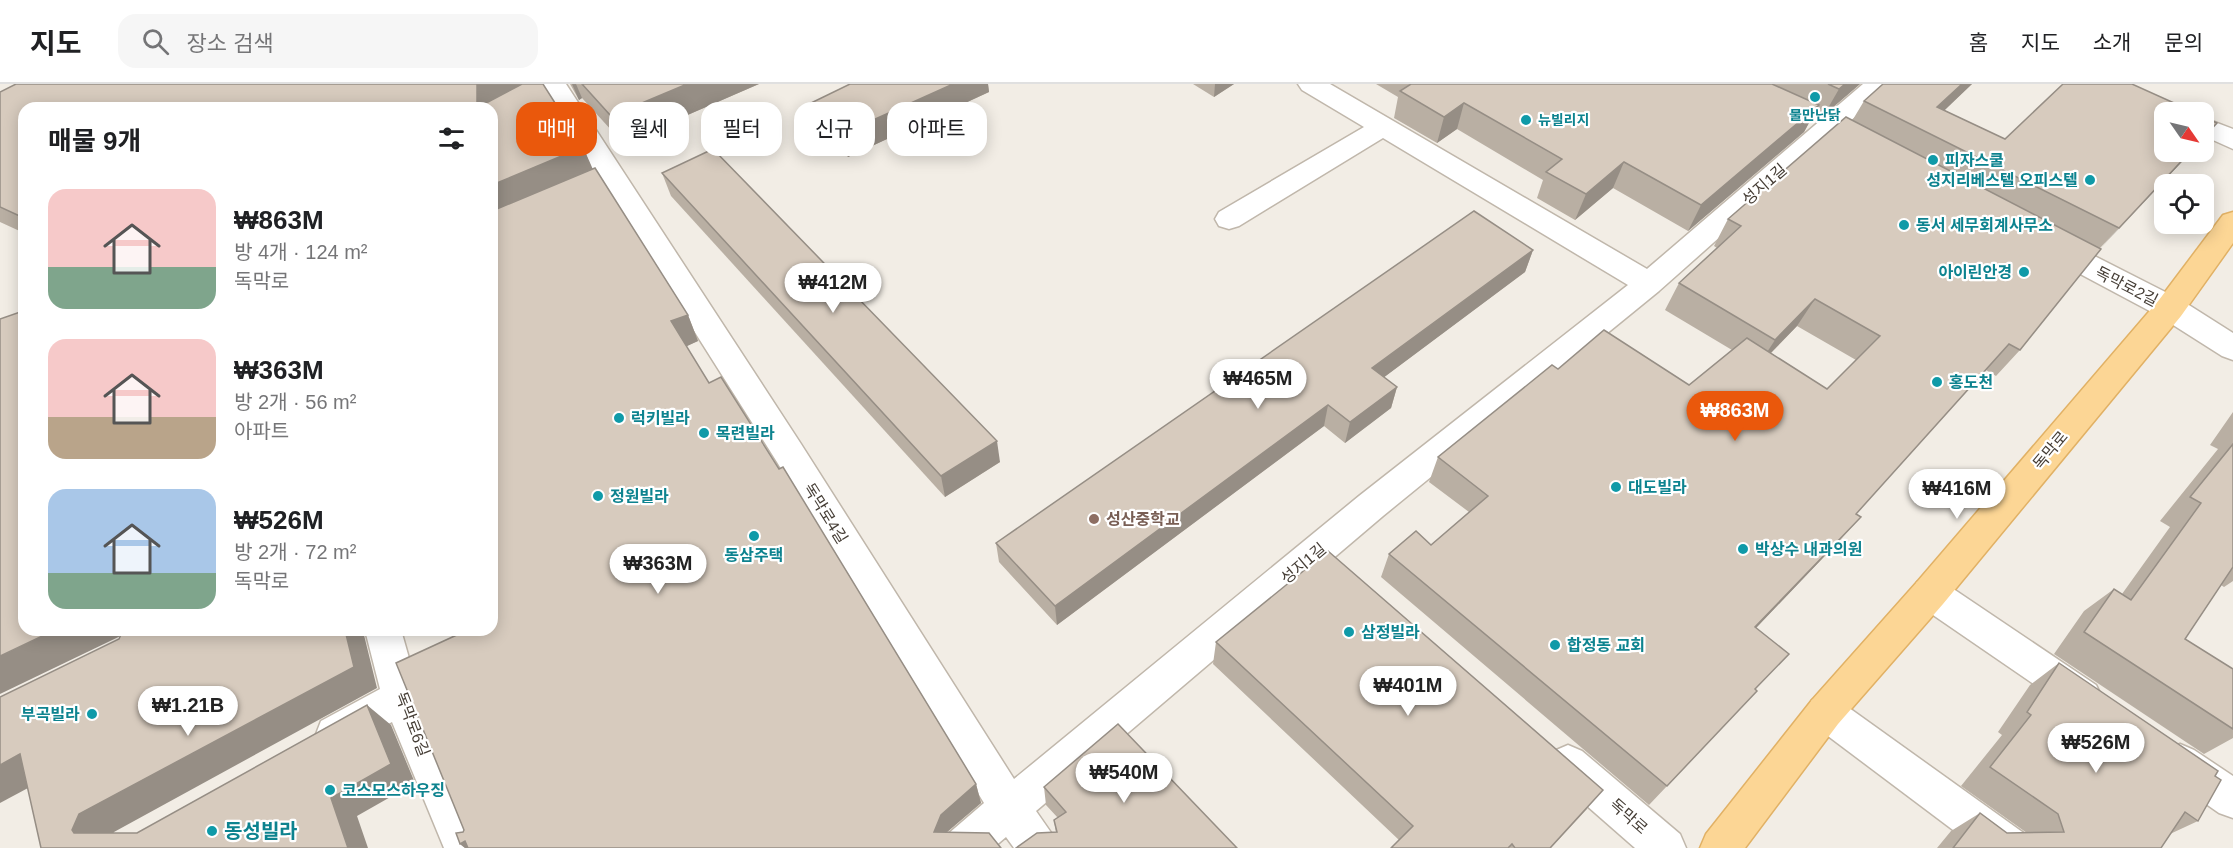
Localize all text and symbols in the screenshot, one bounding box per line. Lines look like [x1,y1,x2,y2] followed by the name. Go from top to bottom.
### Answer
[118,14,538,68] search box
[139,25,172,58] icon: search
[30,28,82,59] text: 지도
[187,31,274,56] text: 장소 검색
[1969,31,1988,54] text: 홈
[2021,31,2060,54] text: 지도
[2093,31,2131,54] text: 소개
[2164,31,2203,54] text: 문의
[1808,90,1822,104] marker: 물만난닭
[516,102,597,156] chip: 매매
[609,102,689,156] chip: 월세
[701,102,782,156] chip: 필터
[794,102,875,156] chip: 신규
[887,102,987,156] chip: 아파트
[2154,102,2214,162] north arrow
[2154,102,2214,234] map controls
[1789,107,1841,123] place label: 물만난닭
[1538,112,1590,128] place label: 뉴빌리지
[1519,113,1533,127] marker: 뉴빌리지
[435,122,468,155] icon: filters
[48,126,141,156] text: 매물 9개
[1945,152,2004,169] place label: 피자스쿨
[1926,153,1940,167] marker: 피자스쿨
[1739,161,1790,208] street label: 성지1길
[1926,172,2078,189] place label: 성지리베스텔 오피스텔
[2083,173,2097,187] marker: 성지리베스텔 오피스텔
[2154,174,2214,234] button: locate
[234,205,324,235] text: ₩863M
[96,213,168,285] icon: home
[1916,217,2053,234] place label: 동서 세무회계사무소
[1897,218,1911,232] marker: 동서 세무회계사무소
[234,241,368,263] text: 방 4개 · 124 m²
[791,263,875,314] pin: ₩412M
[2093,263,2161,309] street label: 독막로2길
[1938,264,2012,281] place label: 아이린안경
[2017,265,2031,279] marker: 아이린안경
[234,270,289,292] text: 독막로
[799,271,867,293] text: ₩412M
[234,355,324,385] text: ₩363M
[1216,359,1300,410] pin: ₩465M
[96,363,168,435] icon: home
[1224,367,1292,389] text: ₩465M
[1949,373,1993,391] place label: 홍도천
[1930,375,1944,389] marker: 홍도천
[234,391,356,413] text: 방 2개 · 56 m²
[1693,391,1777,442] pin: ₩863M
[1701,399,1769,421] text: ₩863M
[631,410,690,427] place label: 럭키빌라
[612,411,626,425] marker: 럭키빌라
[234,420,289,442] text: 아파트
[716,425,775,442] place label: 목련빌라
[697,426,711,440] marker: 목련빌라
[2030,428,2071,473] street label: 독막로
[1915,469,1999,520] pin: ₩416M
[1923,477,1991,499] text: ₩416M
[1628,479,1687,496] place label: 대도빌라
[800,480,851,547] street label: 독막로4길
[1609,480,1623,494] marker: 대도빌라
[610,488,669,505] place label: 정원빌라
[591,489,605,503] marker: 정원빌라
[234,505,324,535] text: ₩526M
[1106,510,1180,528] place label: 성산중학교
[1087,512,1101,526] marker: 성산중학교
[96,513,168,585] icon: home
[747,529,761,543] marker: 동삼주택
[1278,540,1329,587] street label: 성지1길
[234,541,356,563] text: 방 2개 · 72 m²
[1755,541,1863,558] place label: 박상수 내과의원
[1736,542,1750,556] marker: 박상수 내과의원
[616,544,700,595] pin: ₩363M
[725,547,783,564] place label: 동삼주택
[624,552,692,574] text: ₩363M
[234,570,289,592] text: 독막로
[1361,624,1420,641] place label: 삼정빌라
[1342,625,1356,639] marker: 삼정빌라
[1567,636,1645,654] place label: 합정동 교회
[1548,638,1562,652] marker: 합정동 교회
[1366,666,1450,717] pin: ₩401M
[1374,674,1442,696] text: ₩401M
[139,686,237,737] pin: ₩1.21B
[392,689,433,759] street label: 독막로6길
[152,694,224,716] text: ₩1.21B
[21,706,80,723] place label: 부곡빌라
[85,707,99,721] marker: 부곡빌라
[2054,723,2138,774] pin: ₩526M
[2062,731,2130,753] text: ₩526M
[1082,753,1166,804] pin: ₩540M
[1090,761,1158,783] text: ₩540M
[342,782,445,799] place label: 코스모스하우징
[323,783,337,797] marker: 코스모스하우징
[1606,795,1651,837] street label: 독막로
[224,820,298,842] place label: 동성빌라
[205,824,219,838] marker: 동성빌라

